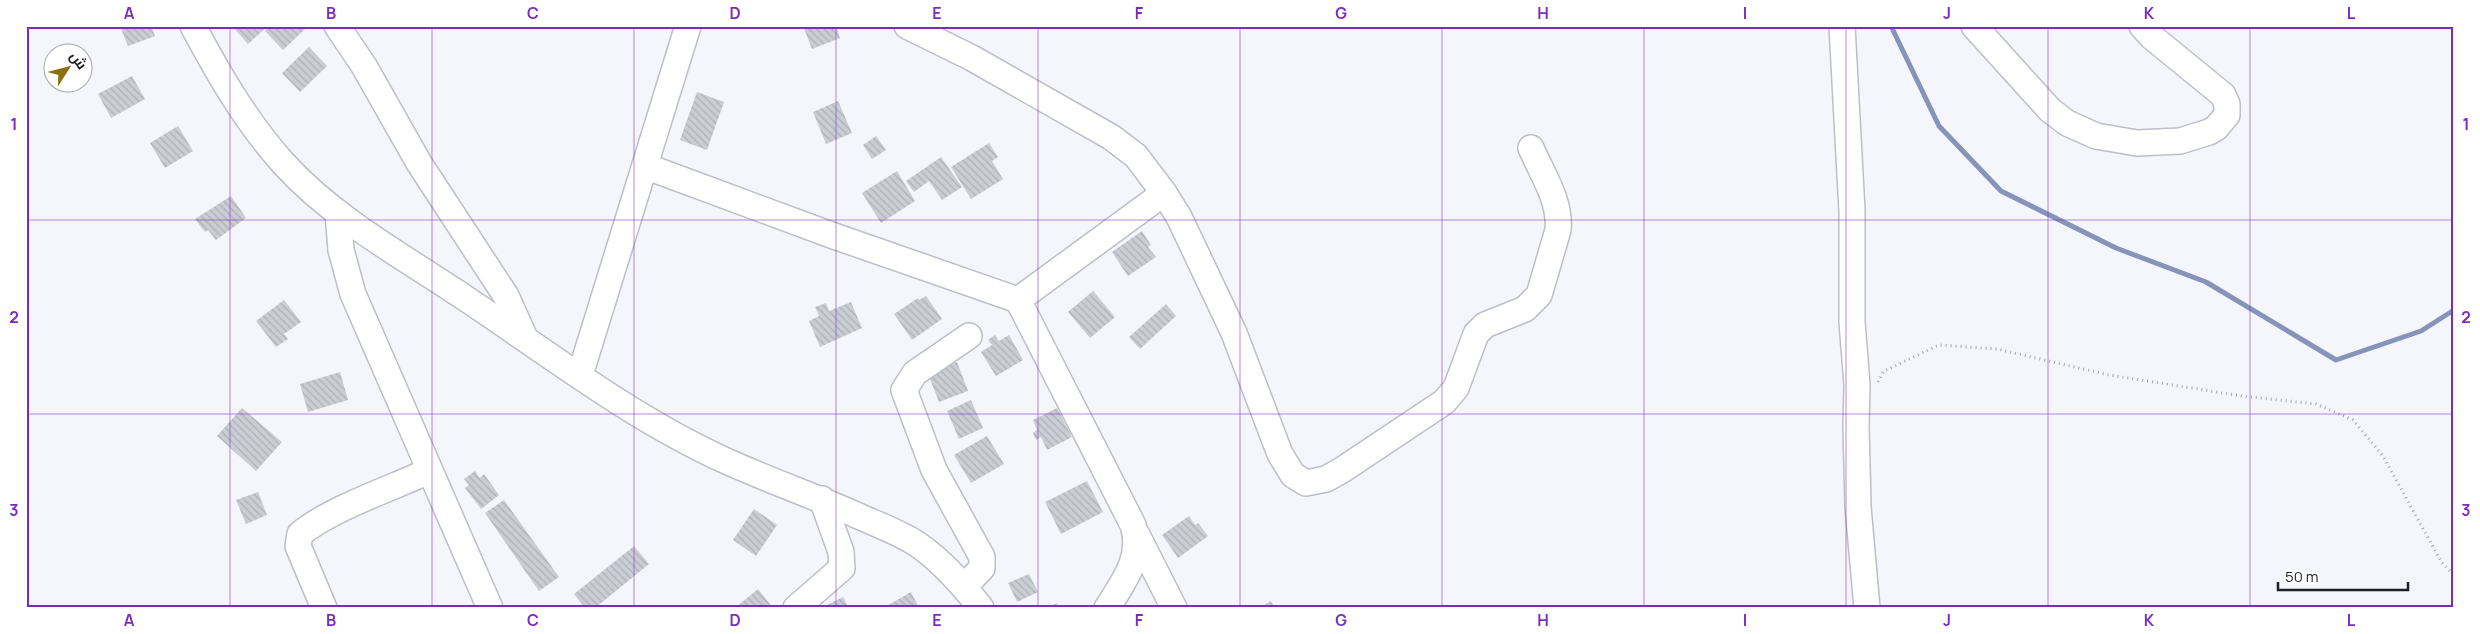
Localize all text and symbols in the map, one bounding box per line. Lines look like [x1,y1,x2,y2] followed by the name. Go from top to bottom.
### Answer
[124,2,135,24] text: A
[326,2,336,24] text: B
[527,2,539,24] text: C
[729,2,741,24] text: D
[932,2,942,24] text: E
[1135,2,1144,24] text: F
[1335,2,1347,24] text: G
[1537,2,1549,24] text: H
[1743,2,1747,24] text: I
[1943,2,1951,24] text: J
[2144,2,2155,24] text: K
[2347,2,2356,24] text: L
[42,42,92,92] north arrow
[66,47,92,73] text: ش
[10,113,18,135] text: 1
[2462,113,2470,135] text: 1
[9,306,19,328] text: 2
[2461,306,2471,328] text: 2
[9,499,19,521] text: 3
[2461,499,2471,521] text: 3
[2278,559,2408,591] scale bar
[2285,566,2319,587] text: 50 m
[124,609,135,631] text: A
[326,609,336,631] text: B
[527,609,539,631] text: C
[729,609,741,631] text: D
[932,609,942,631] text: E
[1135,609,1144,631] text: F
[1335,609,1347,631] text: G
[1537,609,1549,631] text: H
[1743,609,1747,631] text: I
[1943,609,1951,631] text: J
[2144,609,2155,631] text: K
[2347,609,2356,631] text: L

